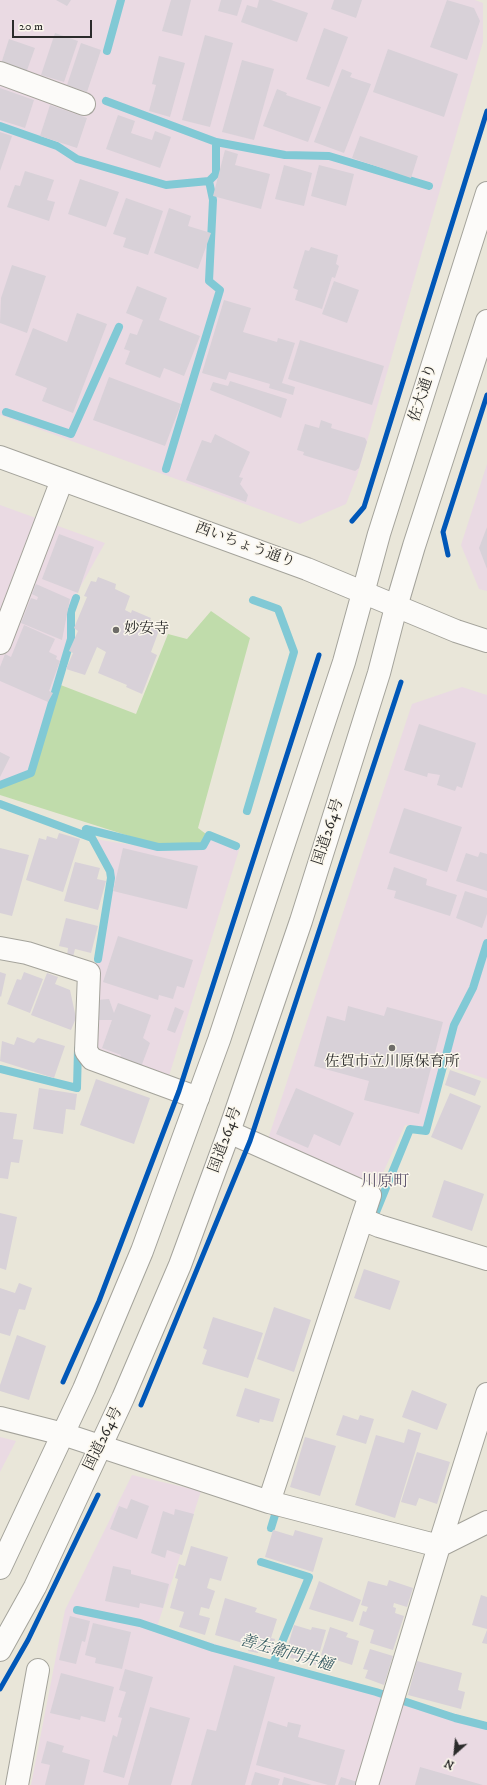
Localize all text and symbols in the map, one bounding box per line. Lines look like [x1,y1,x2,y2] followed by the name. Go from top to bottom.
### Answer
[14,12,94,38] scale bar
[19,19,43,34] text: 20 m
[406,362,442,424] street label: 佐大通り
[193,520,297,572] street label: 西いちょう通り
[124,621,169,639] place label: 妙安寺
[111,625,121,635] marker: 妙安寺
[310,796,348,868] street label: 国道264号
[387,1043,397,1053] marker: 佐賀市立川原保育所
[325,1054,459,1072] place label: 佐賀市立川原保育所
[206,1105,246,1175] street label: 国道264号
[361,1173,409,1193] district label: 川原町
[81,1404,127,1474] street label: 国道264号
[237,1632,335,1676] water label: 善左衛門井樋
[435,1733,475,1773] north arrow
[442,1755,457,1772] text: N

